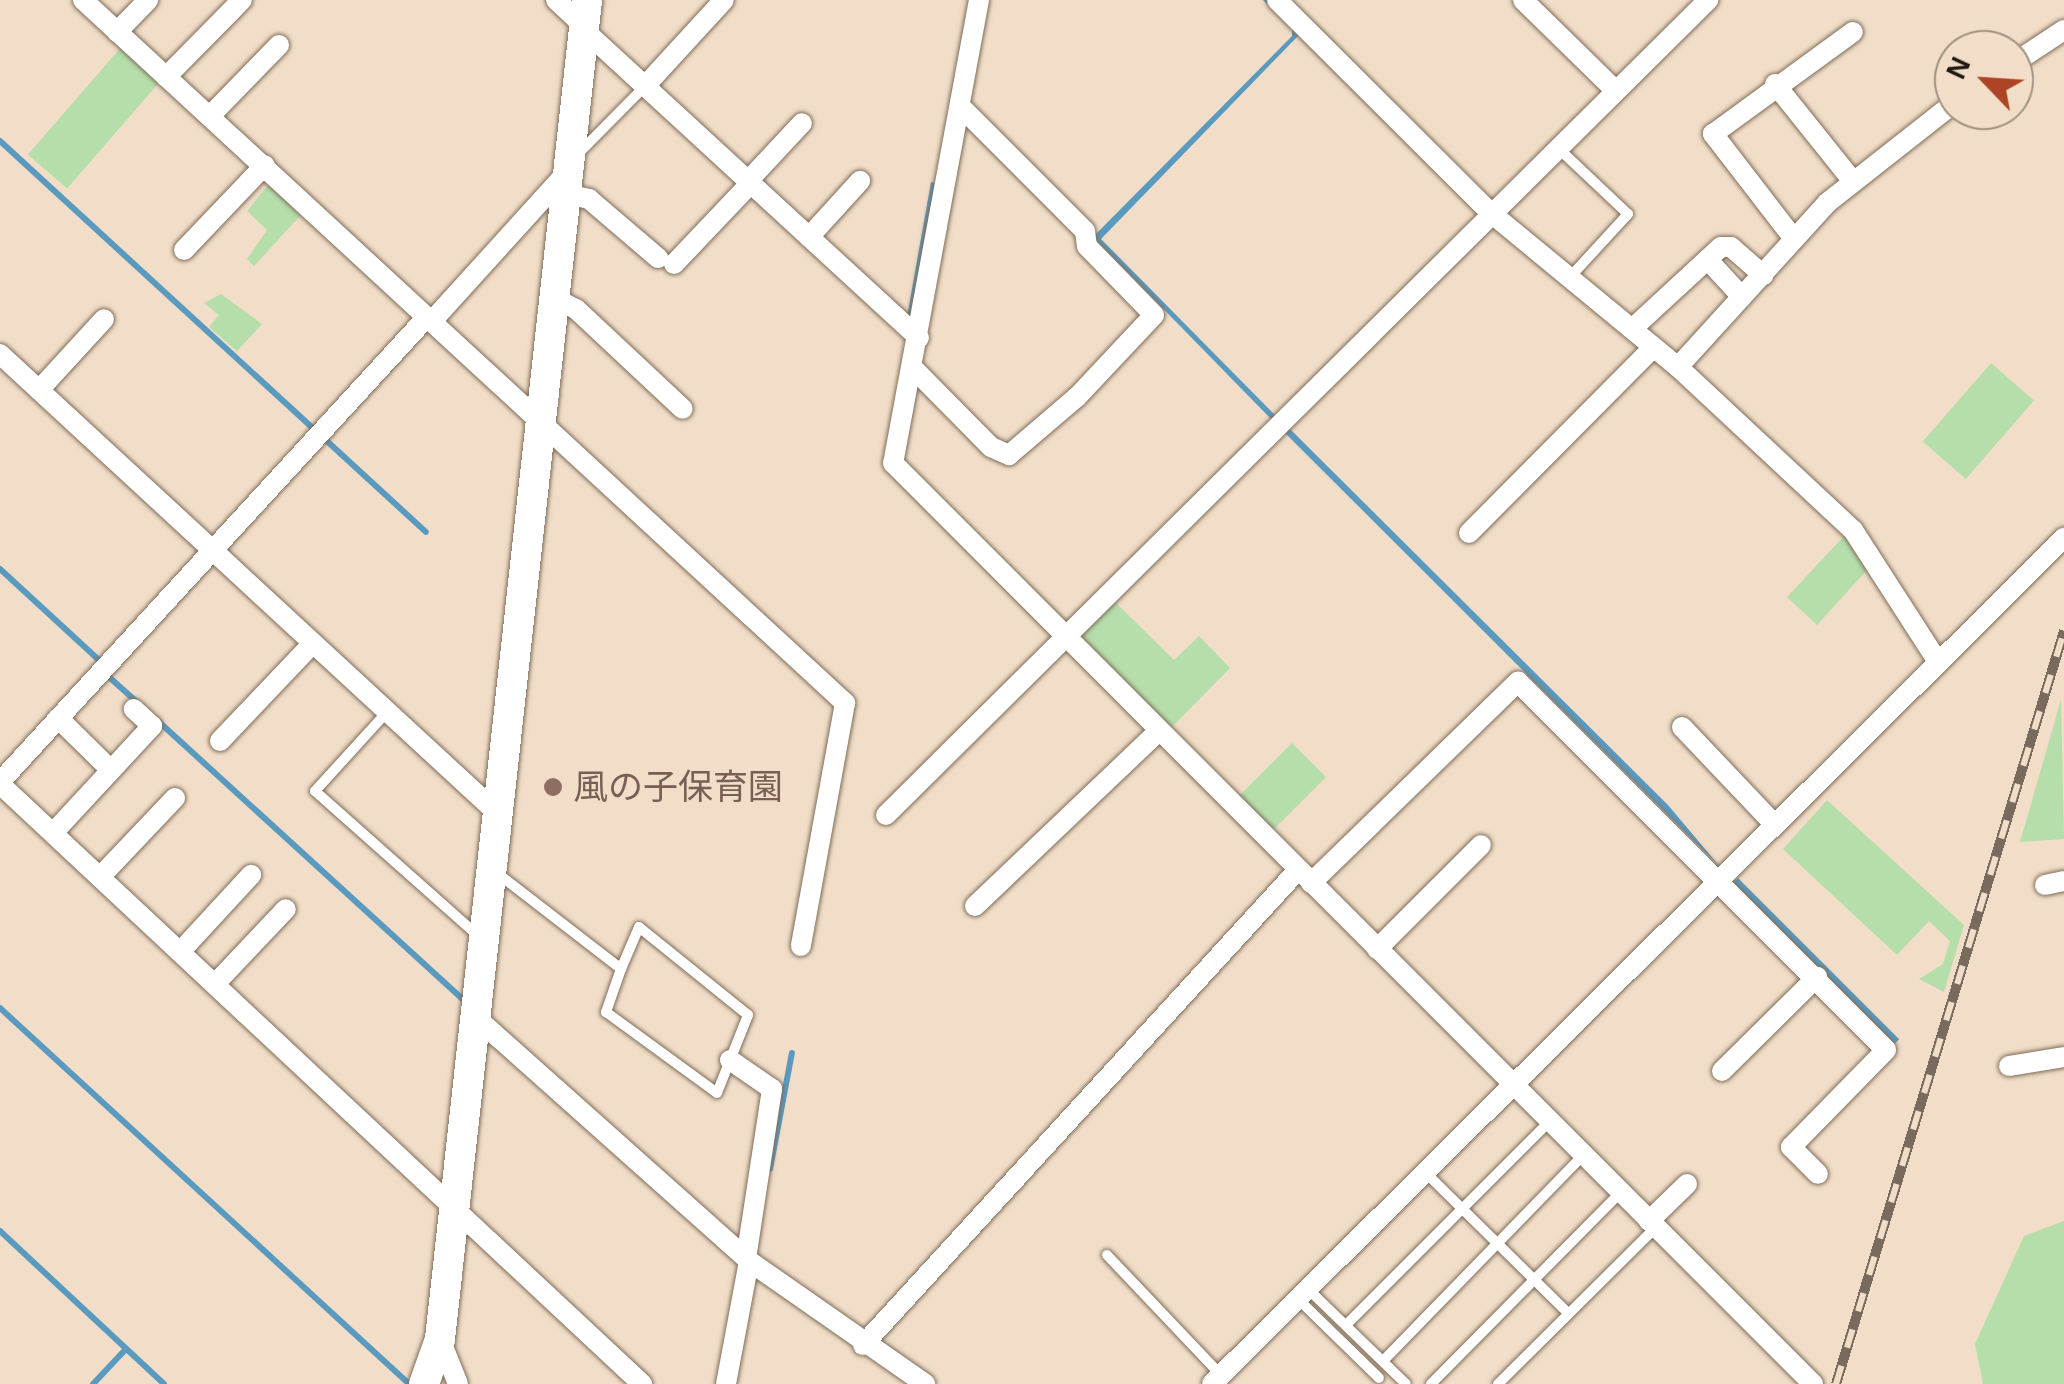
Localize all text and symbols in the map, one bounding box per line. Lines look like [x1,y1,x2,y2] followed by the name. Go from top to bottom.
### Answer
[1934,30,2034,130] north arrow
[1940,52,1976,84] text: N
[573,766,783,808] place label: 風の子保育園
[542,776,564,798] marker: 風の子保育園

